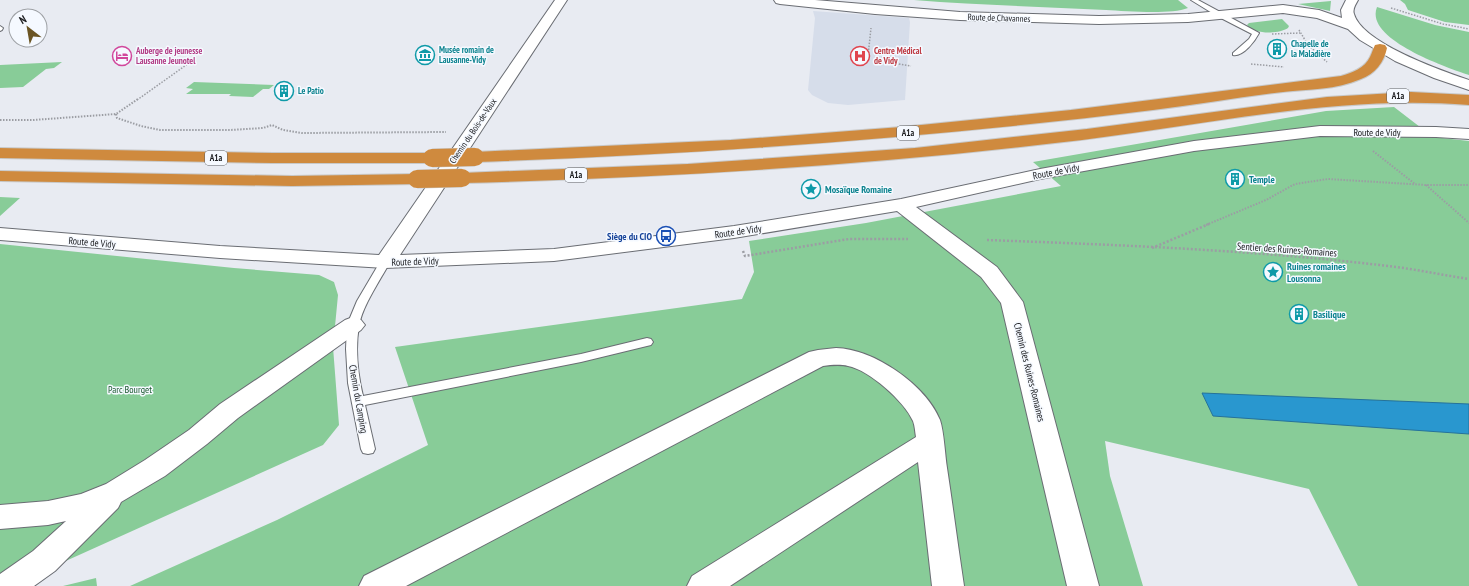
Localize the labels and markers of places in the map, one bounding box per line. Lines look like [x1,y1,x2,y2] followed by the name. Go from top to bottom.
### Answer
[1266,38,1288,60] building icon: Chapelle de la Maladière
[1291,38,1331,59] place label: Chapelle de la Maladière
[414,44,436,66] museum icon: Musée romain de Lausanne-Vidy
[439,44,494,65] place label: Musée romain de Lausanne-Vidy
[111,45,133,67] hotel icon: Auberge de jeunesse Lausanne Jeunotel
[135,45,202,66] place label: Auberge de jeunesse Lausanne Jeunotel
[849,45,871,67] hospital icon: Centre Médical de Vidy
[874,45,922,66] place label: Centre Médical de Vidy
[273,80,295,102] building icon: Le Patio
[298,85,324,96] place label: Le Patio
[1224,168,1246,190] building icon: Temple
[1249,173,1275,186] place label: Temple
[800,178,822,200] place icon: Mosaïque Romaine
[825,183,892,196] place label: Mosaïque Romaine
[655,225,677,247] bus stop icon: Siège du CIO
[607,230,652,243] place label: Siège du CIO
[1287,260,1346,285] place label: Ruines romaines Lousonna
[1262,261,1284,283] place icon: Ruines romaines Lousonna
[1288,303,1310,325] building icon: Basilique
[1313,308,1346,321] place label: Basilique

